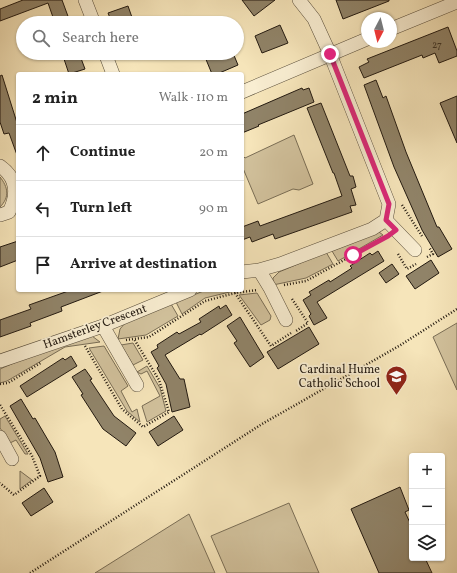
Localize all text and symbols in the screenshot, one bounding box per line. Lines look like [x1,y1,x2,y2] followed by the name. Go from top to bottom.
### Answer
[361,12,397,48] north arrow
[16,16,244,60] search box
[30,27,52,49] icon: search
[62,28,139,49] text: Search here
[432,38,442,52] house number: 27
[321,45,339,63] route end
[32,87,78,110] text: 2 min
[159,89,228,107] text: Walk · 110 m
[32,142,54,164] icon: ahead
[70,142,135,163] text: Continue
[199,144,228,162] text: 20 m
[32,198,54,220] icon: left
[70,198,132,219] text: Turn left
[199,200,228,218] text: 90 m
[344,246,362,264] route start
[32,254,54,276] icon: arrive
[70,254,217,275] text: Arrive at destination
[41,301,149,353] street label: Hamsterley Crescent
[299,362,380,392] place label: Cardinal Hume Catholic School
[383,364,409,397] school or university icon: Cardinal Hume Catholic School
[409,453,445,561] map controls
[409,453,445,489] button: +
[409,489,445,525] button: −
[409,525,445,561] button: layers

